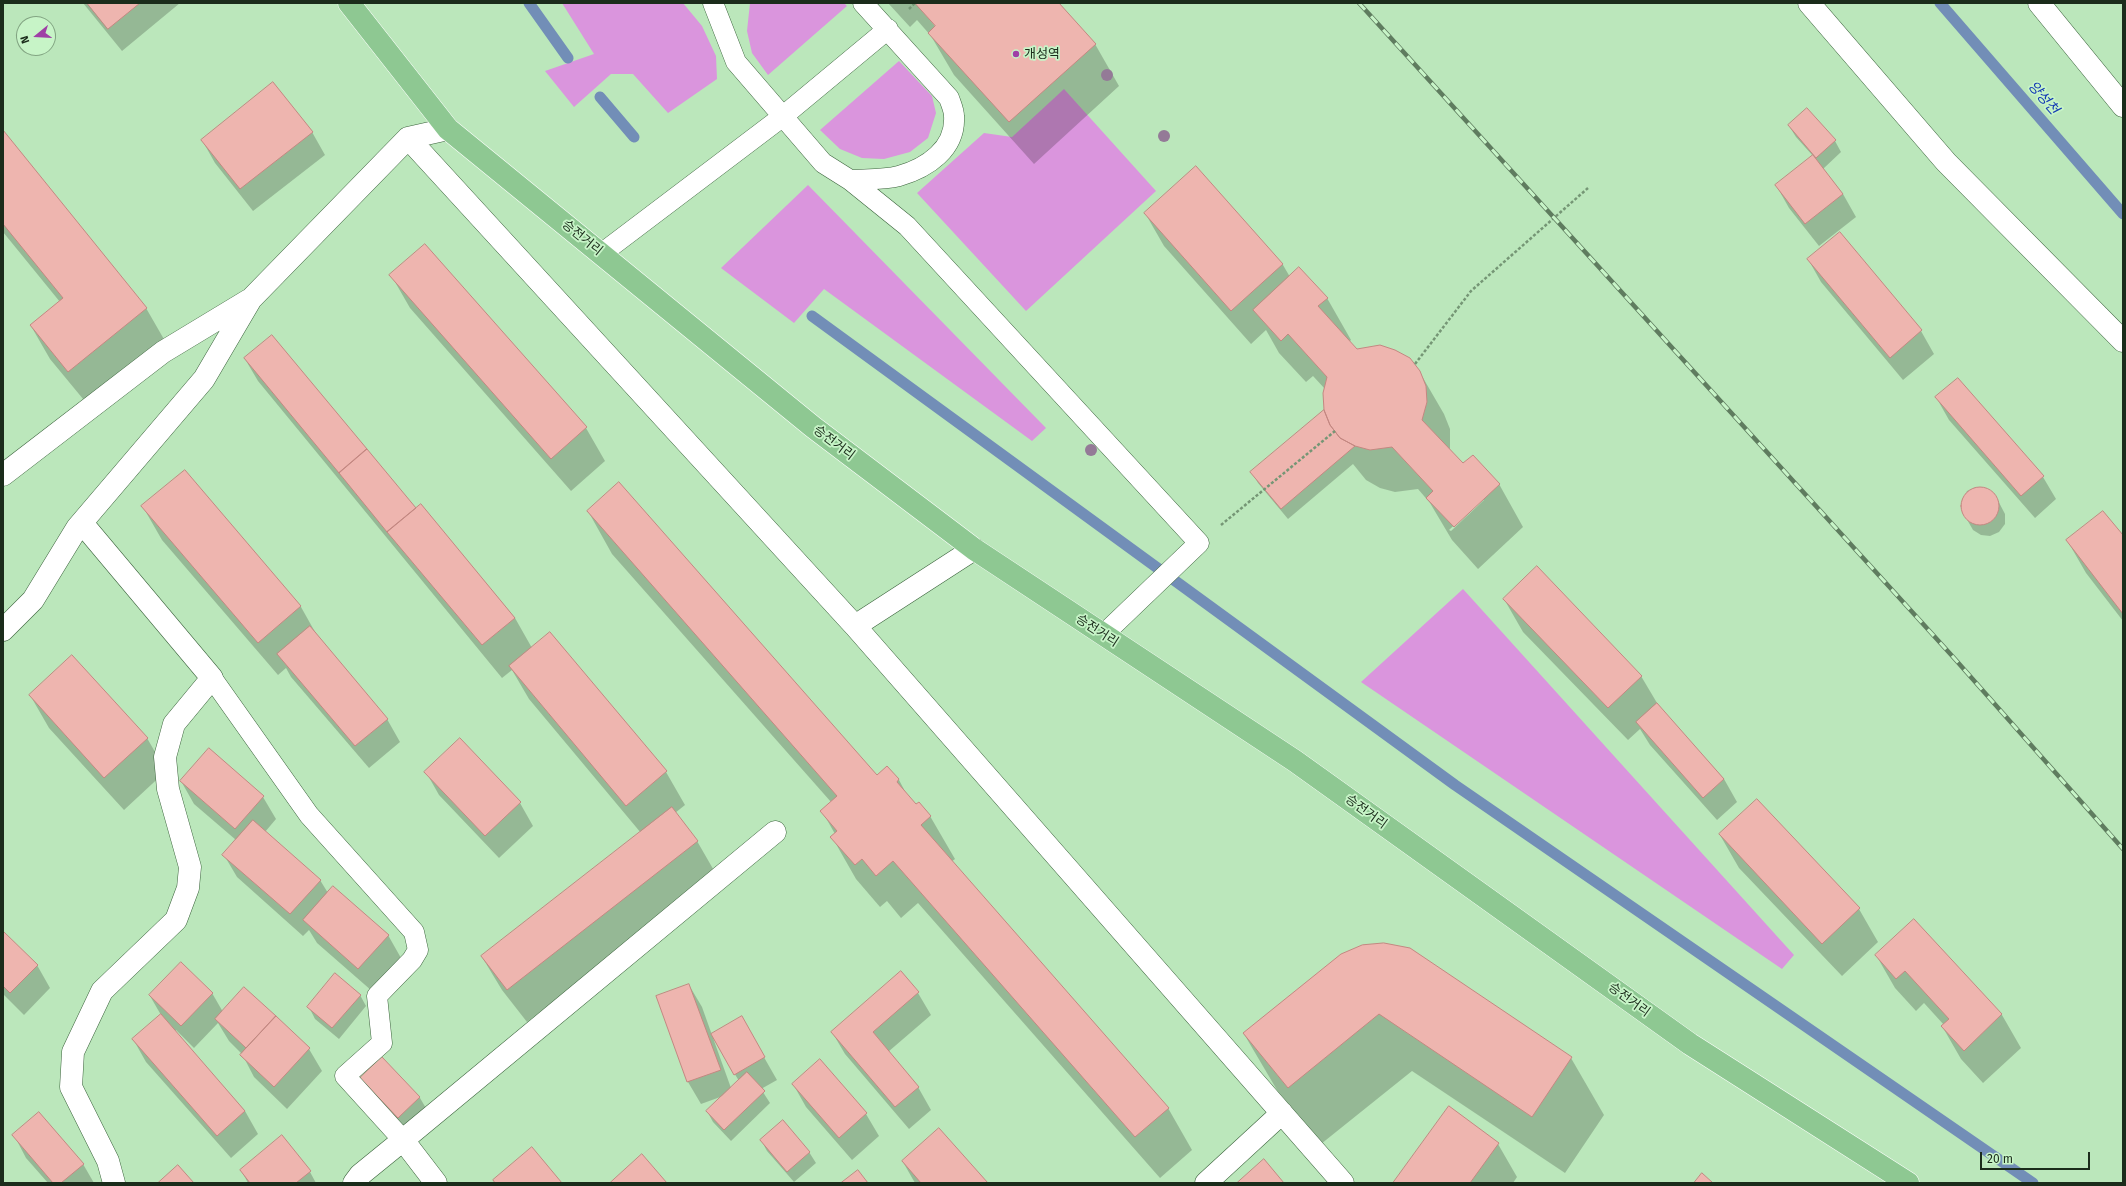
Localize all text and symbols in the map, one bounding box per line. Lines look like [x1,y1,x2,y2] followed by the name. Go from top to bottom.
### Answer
[16,16,56,56] north arrow
[18,34,32,45] text: N
[1024,46,1060,62] place label: 개성역
[1011,49,1021,59] marker: 개성역
[2024,78,2062,118] water label: 양성천
[559,217,605,259] street label: 승전거리
[810,422,858,464] street label: 승전거리
[1073,611,1121,651] street label: 승전거리
[1342,792,1390,832] street label: 승전거리
[1605,980,1653,1020] street label: 승전거리
[1982,1144,2092,1170] scale bar
[1987,1152,2013,1166] text: 20 m

